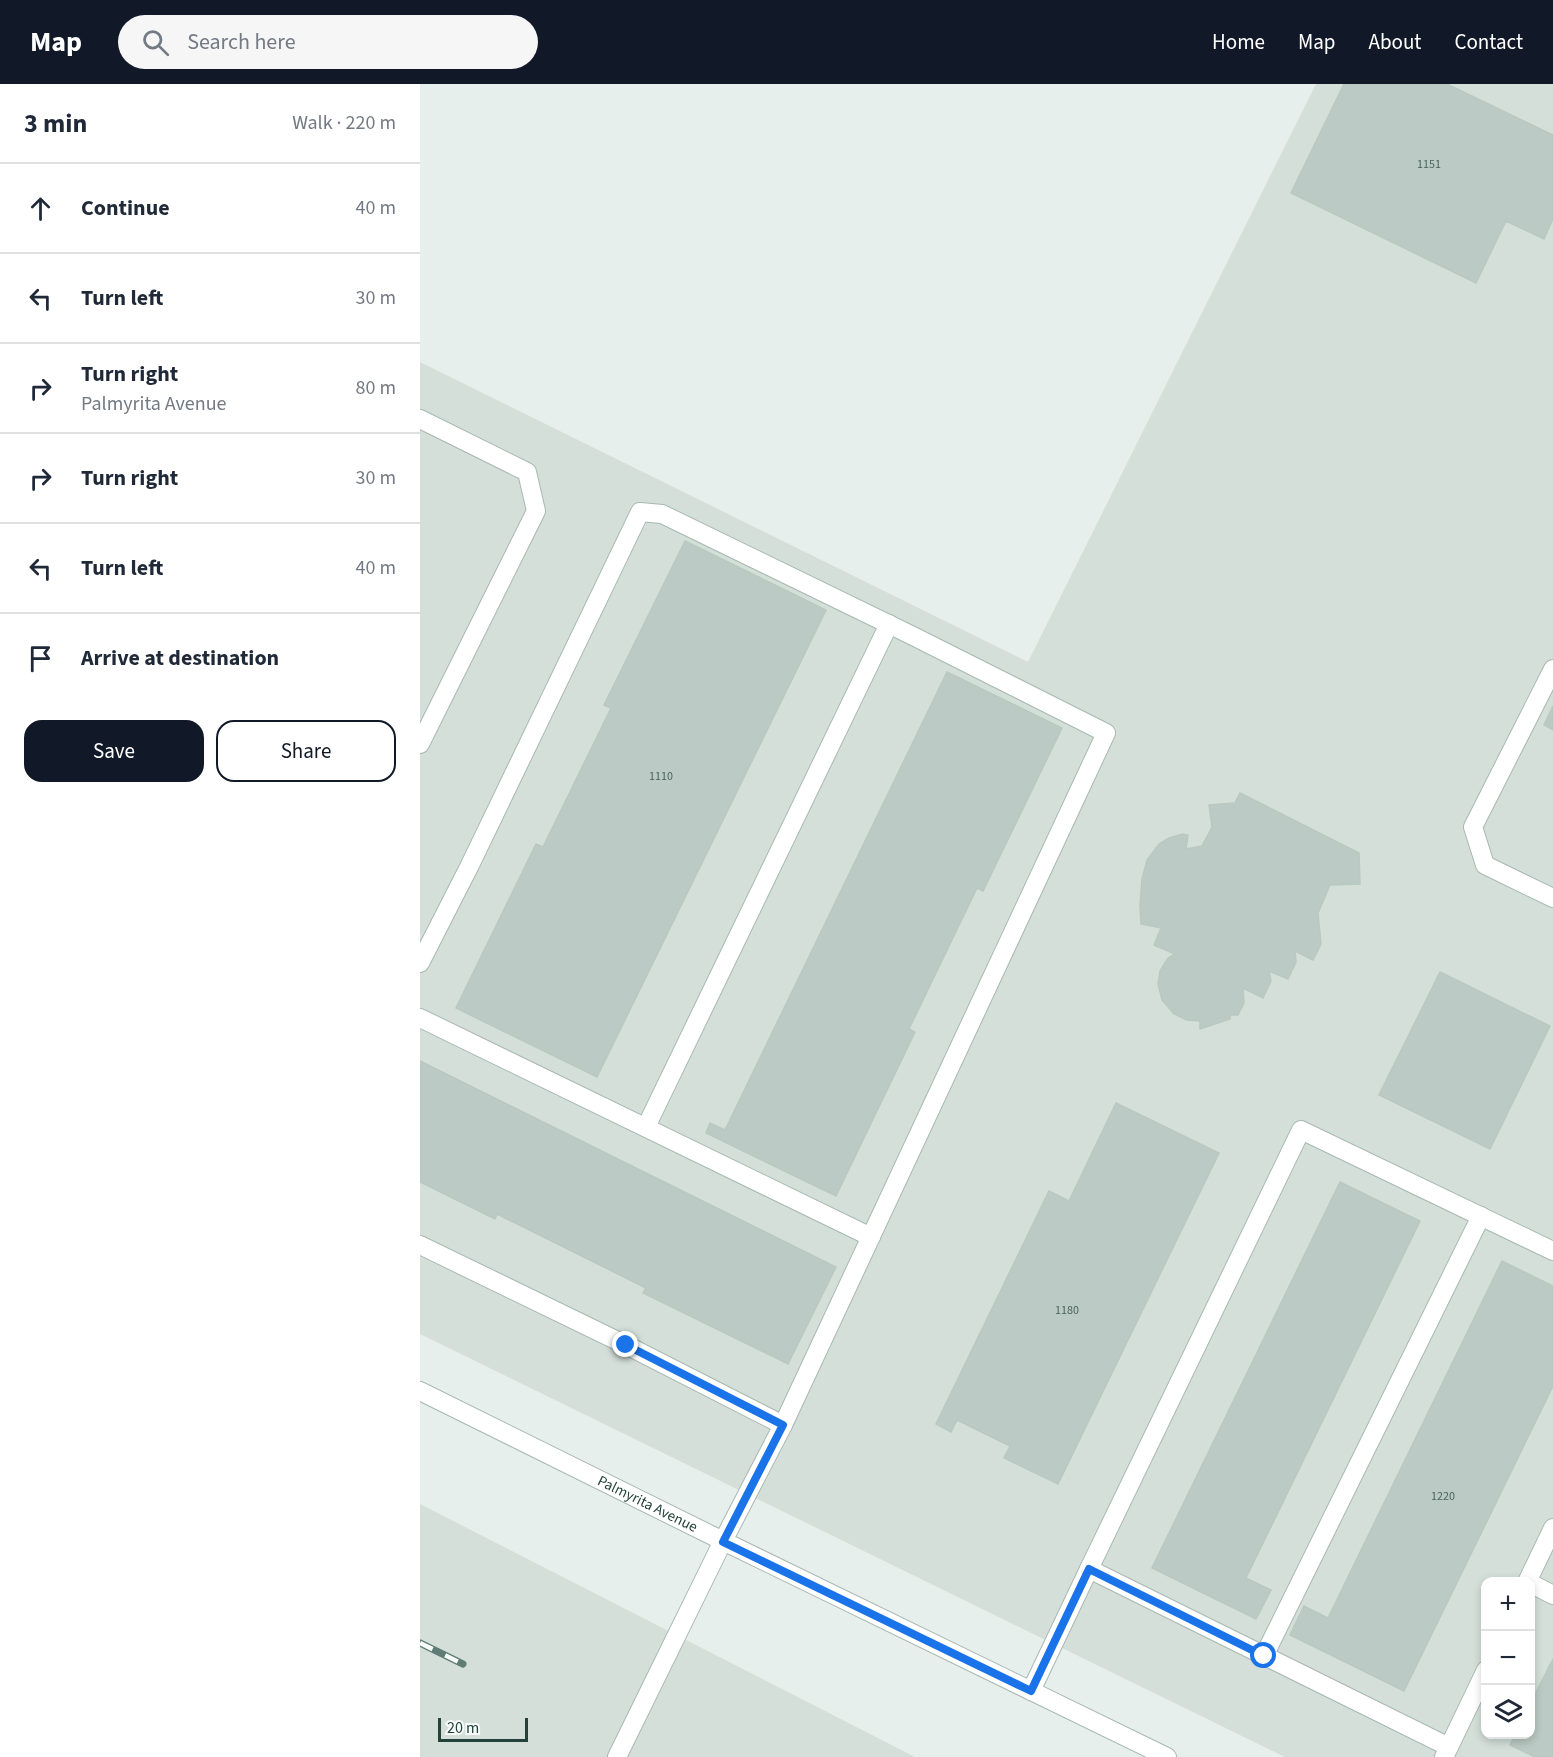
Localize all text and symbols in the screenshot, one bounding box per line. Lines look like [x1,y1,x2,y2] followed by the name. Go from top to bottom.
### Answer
[118,15,538,69] search box
[30,22,82,62] text: Map
[139,26,172,59] icon: search
[187,26,296,58] text: Search here
[1212,27,1265,57] text: Home
[1298,27,1336,57] text: Map
[1369,27,1421,57] text: About
[1454,27,1523,57] text: Contact
[24,105,87,142] text: 3 min
[292,109,396,137] text: Walk · 220 m
[1417,156,1441,173] house number: 1151
[24,192,57,225] icon: ahead
[81,192,170,224] text: Continue
[356,194,396,222] text: 40 m
[24,282,57,315] icon: left
[81,282,163,314] text: Turn left
[356,284,396,312] text: 30 m
[81,358,178,390] text: Turn right
[24,372,57,405] icon: right
[356,374,396,402] text: 80 m
[81,390,226,418] text: Palmyrita Avenue
[24,462,57,495] icon: right
[81,462,178,494] text: Turn right
[356,464,396,492] text: 30 m
[24,552,57,585] icon: left
[81,552,163,584] text: Turn left
[356,554,396,582] text: 40 m
[24,642,57,675] icon: arrive
[81,642,279,674] text: Arrive at destination
[24,720,204,782] button: Save
[216,720,396,782] button: Share
[649,768,673,785] house number: 1110
[1055,1302,1079,1319] house number: 1180
[612,1331,638,1357] route end
[594,1470,701,1538] street label: Palmyrita Avenue
[1431,1488,1455,1505] house number: 1220
[1481,1577,1535,1739] map controls
[1481,1577,1535,1631] button: +
[1481,1631,1535,1685] button: −
[1250,1642,1276,1668] route start
[1481,1685,1535,1739] button: layers
[438,1715,528,1742] scale bar
[447,1717,479,1739] text: 20 m

